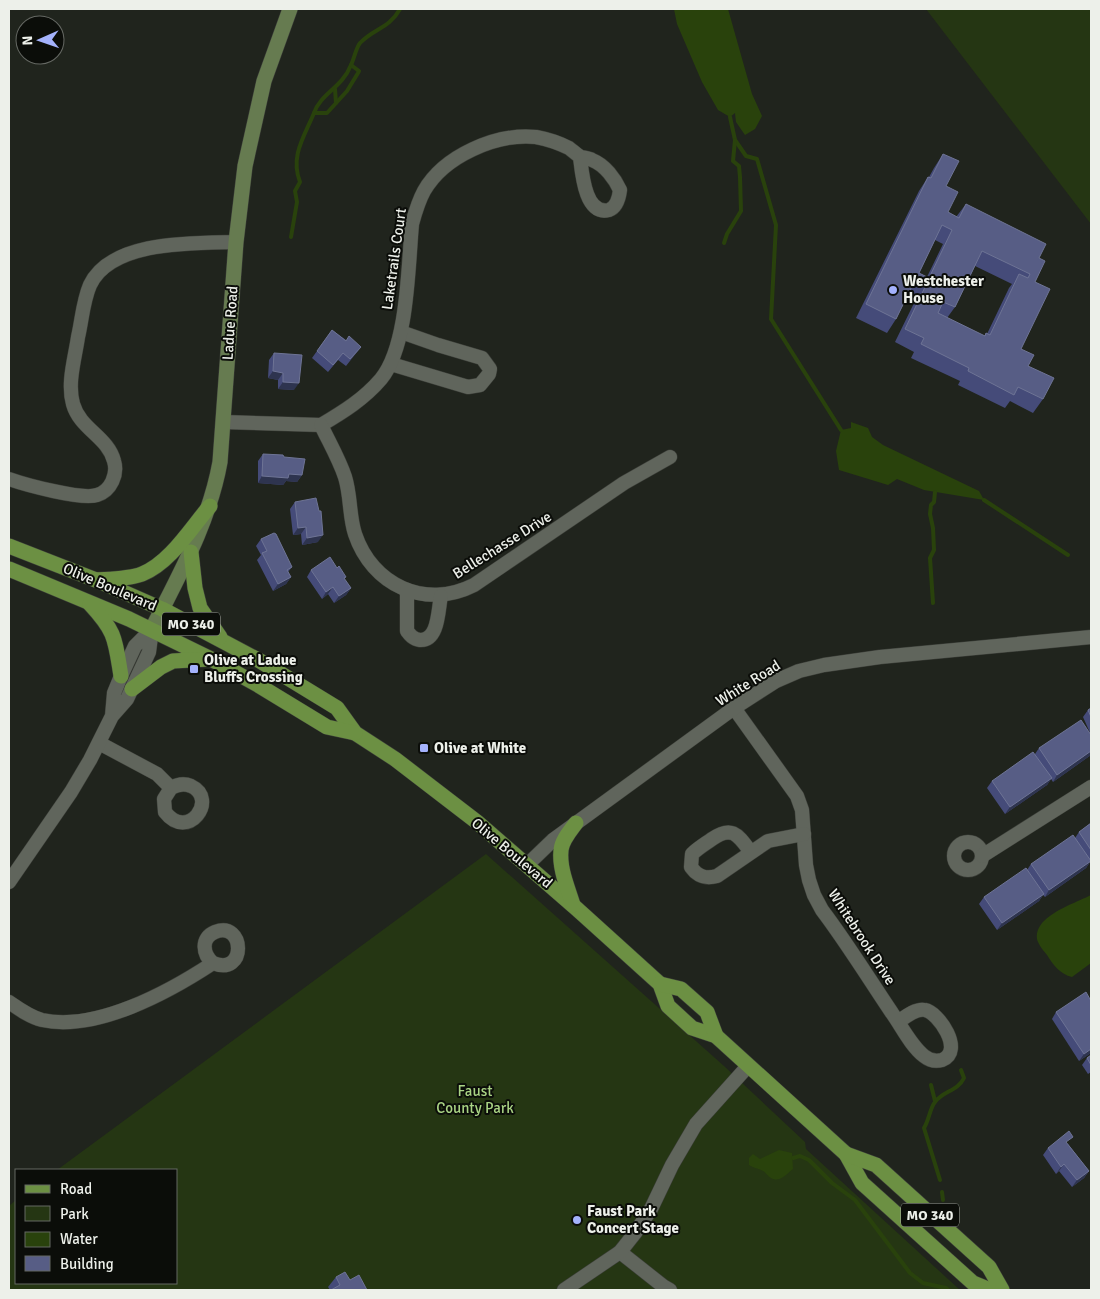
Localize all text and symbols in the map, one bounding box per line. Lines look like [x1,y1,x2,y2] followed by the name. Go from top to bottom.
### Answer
[15,15,65,65] north arrow
[19,35,36,46] text: N
[378,207,410,311] street label: Laketrails Court
[903,272,984,307] place label: Westchester House
[887,284,899,296] marker: Westchester House
[218,285,242,361] street label: Ladue Road
[449,507,555,583] street label: Bellechasse Drive
[60,559,160,615] street label: Olive Boulevard
[162,612,220,636] road number: MO 340
[204,651,303,686] place label: Olive at Ladue Bluffs Crossing
[712,656,784,710] street label: White Road
[188,663,200,675] marker: Olive at Ladue Bluffs Crossing
[434,739,526,757] place label: Olive at White
[418,742,430,754] marker: Olive at White
[468,814,556,892] street label: Olive Boulevard
[824,886,900,988] street label: Whitebrook Drive
[436,1082,514,1117] park label: Faust County Park
[15,1169,178,1284] legend
[60,1180,92,1198] text: Road
[587,1202,679,1237] place label: Faust Park Concert Stage
[901,1204,959,1226] road number: MO 340
[60,1205,89,1223] text: Park
[571,1214,583,1226] marker: Faust Park Concert Stage
[60,1230,98,1248] text: Water
[60,1255,114,1273] text: Building

